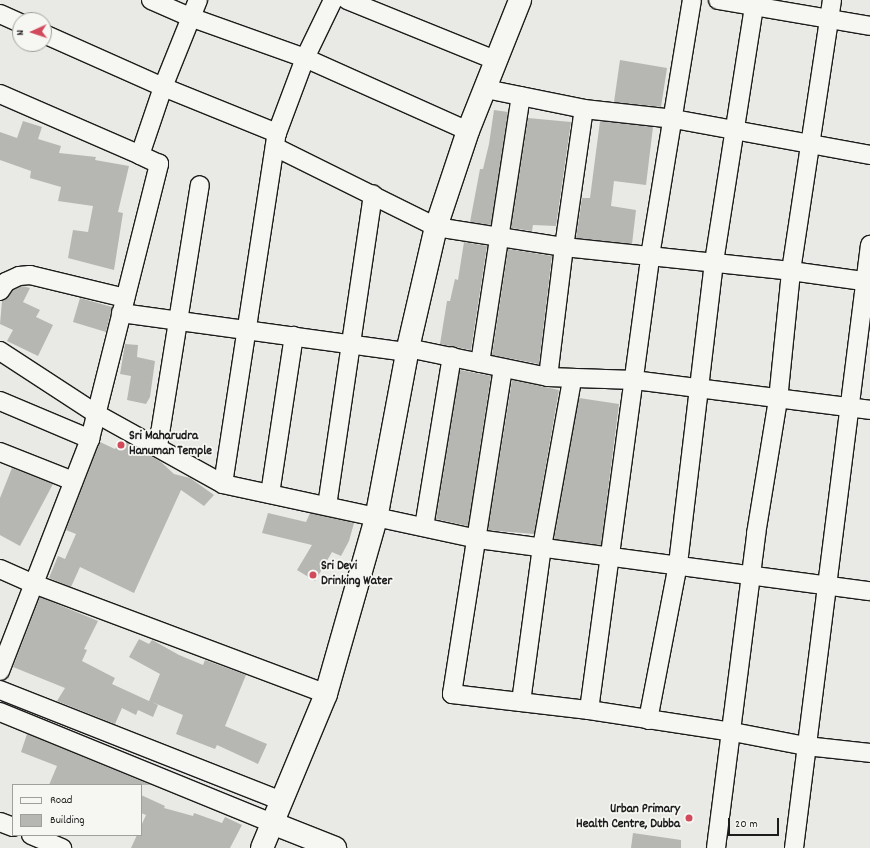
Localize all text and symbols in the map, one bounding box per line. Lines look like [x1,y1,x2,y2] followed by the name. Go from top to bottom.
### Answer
[12,12,52,52] north arrow
[13,29,29,36] text: N
[129,430,212,461] place label: Sri Maharudra Hanuman Temple
[116,440,126,450] marker: Sri Maharudra Hanuman Temple
[321,560,392,591] place label: Sri Devi Drinking Water
[308,570,318,580] marker: Sri Devi Drinking Water
[12,784,142,836] legend
[50,792,72,809] text: Road
[576,803,680,834] place label: Urban Primary Health Centre, Dubba
[730,810,781,836] scale bar
[50,812,85,829] text: Building
[683,812,695,824] marker: Urban Primary Health Centre, Dubba
[735,816,758,833] text: 20 m

